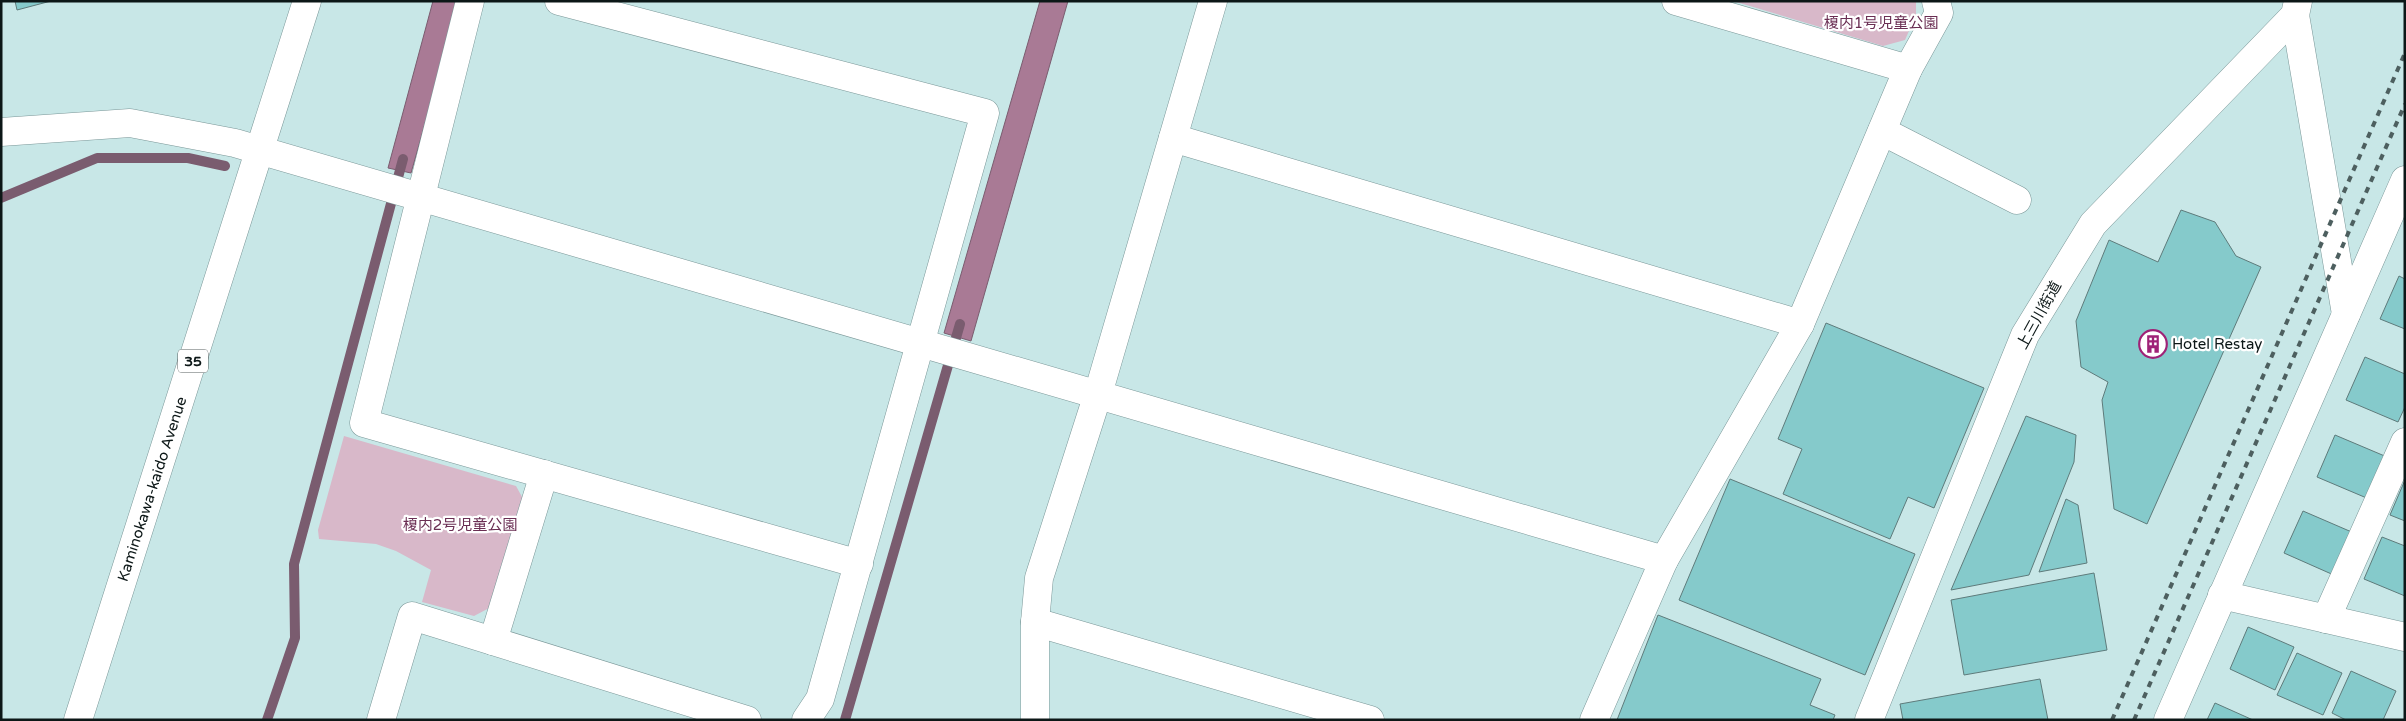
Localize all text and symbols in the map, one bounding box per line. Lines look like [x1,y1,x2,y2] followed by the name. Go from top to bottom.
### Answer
[1824,14,1938,32] park label: 榎内1号児童公園
[2013,278,2065,352] street label: 上三川街道
[2138,329,2168,359] building icon: Hotel Restay
[2172,335,2262,353] place label: Hotel Restay
[178,350,208,372] road number: 35
[114,394,190,584] street label: Kaminokawa-kaido Avenue
[403,516,517,534] park label: 榎内2号児童公園

